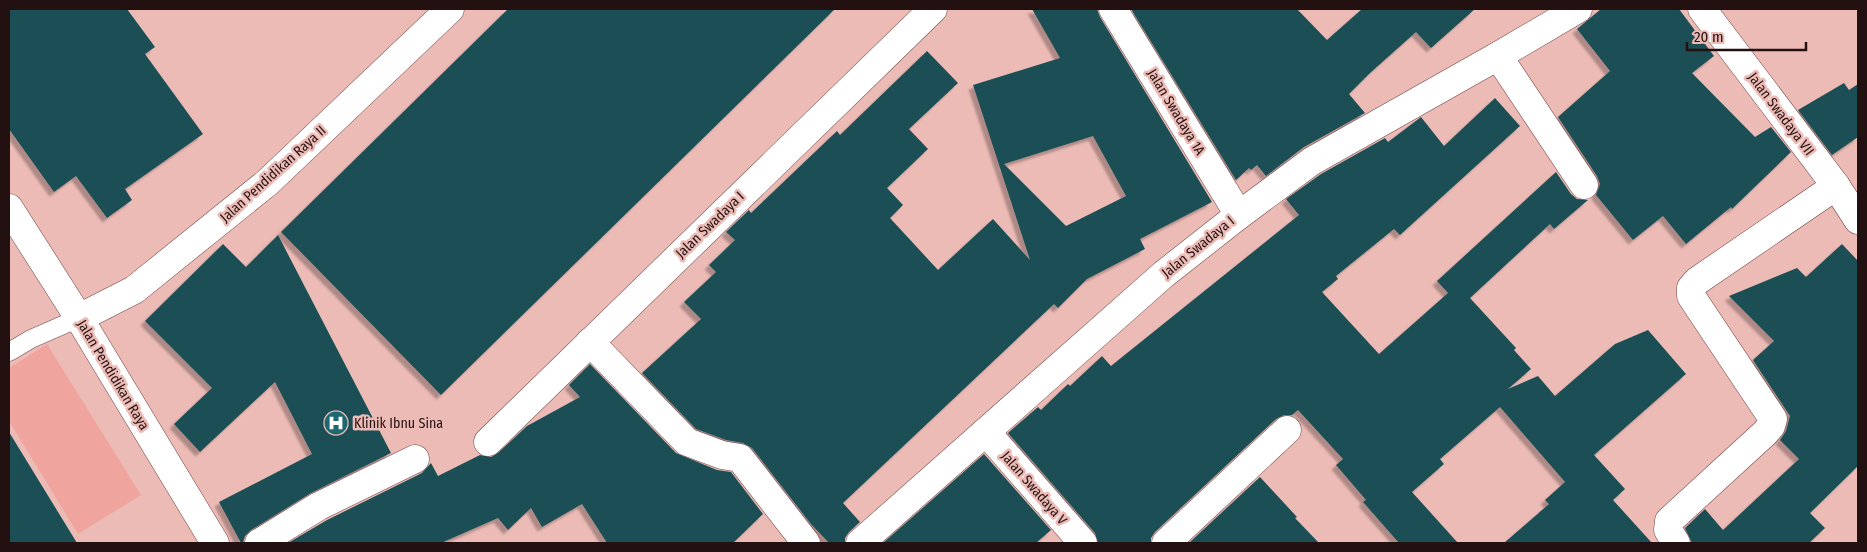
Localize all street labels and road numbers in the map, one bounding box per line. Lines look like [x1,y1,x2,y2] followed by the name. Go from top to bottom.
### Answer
[1144,66,1209,159] street label: Jalan Swadaya 1A
[1744,69,1818,159] street label: Jalan Swadaya VII
[217,122,329,226] street label: Jalan Pendidikan Raya II
[672,188,748,262] street label: Jalan Swadaya I
[1158,213,1238,281] street label: Jalan Swadaya I
[73,317,153,433] street label: Jalan Pendidikan Raya
[997,448,1071,529] street label: Jalan Swadaya V

